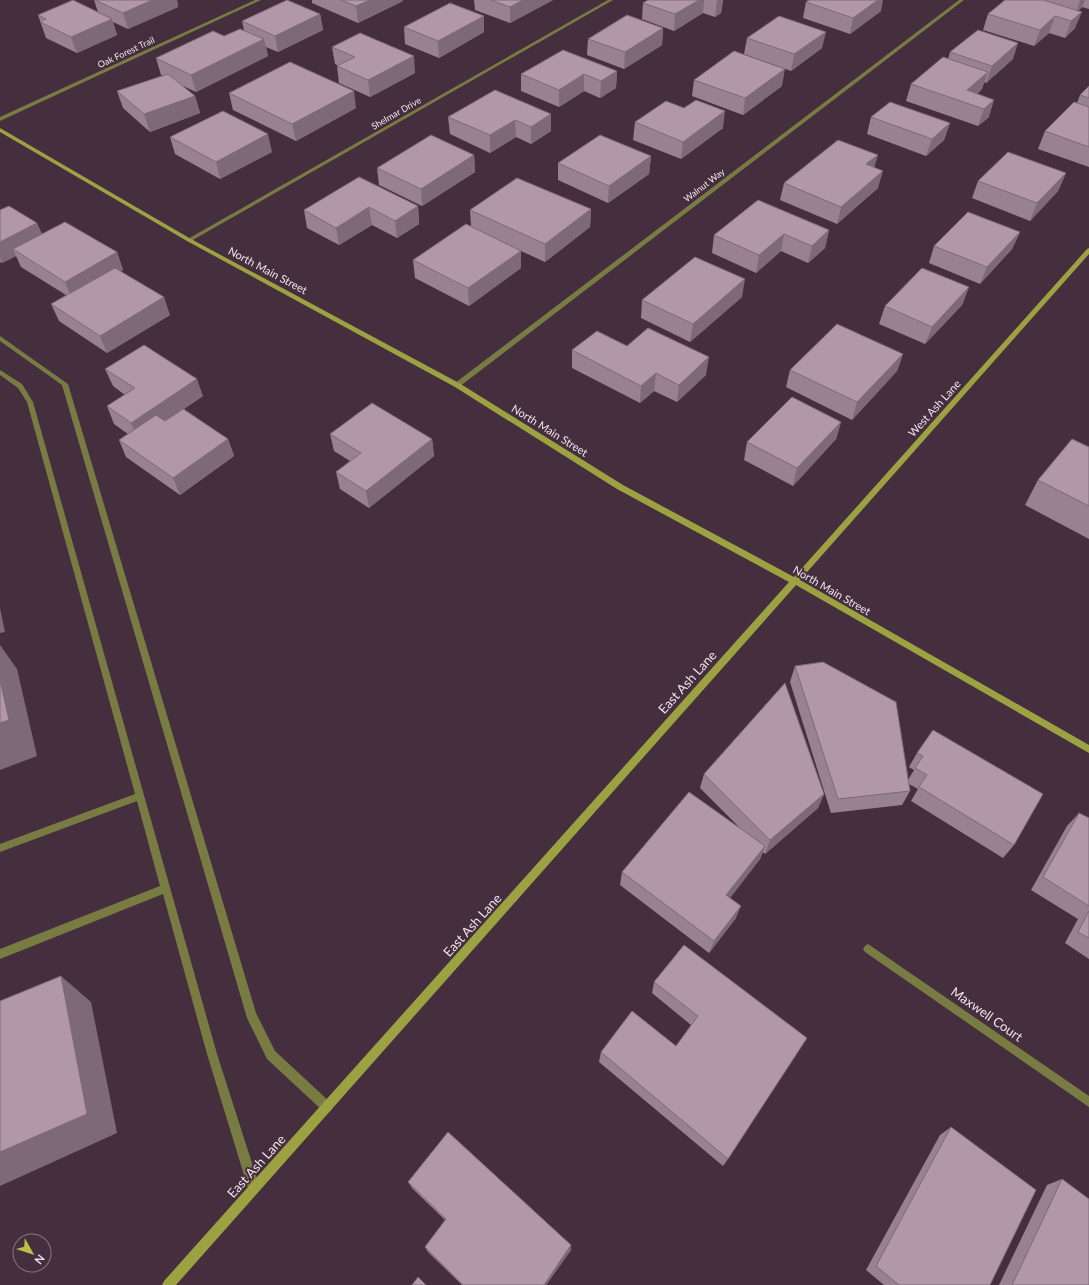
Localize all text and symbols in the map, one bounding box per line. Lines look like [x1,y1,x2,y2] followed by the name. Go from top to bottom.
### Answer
[96,34,156,70] street label: Oak Forest Trail
[369,94,423,132] street label: Shelmar Drive
[681,166,727,204] street label: Walnut Way
[226,244,310,296] street label: North Main Street
[905,377,963,439] street label: West Ash Lane
[509,401,591,459] street label: North Main Street
[791,563,873,618] street label: North Main Street
[655,647,720,717] street label: East Ash Lane
[440,890,505,960] street label: East Ash Lane
[948,983,1026,1045] street label: Maxwell Court
[224,1131,289,1201] street label: East Ash Lane
[12,1233,52,1273] north arrow
[32,1252,48,1267] text: N

